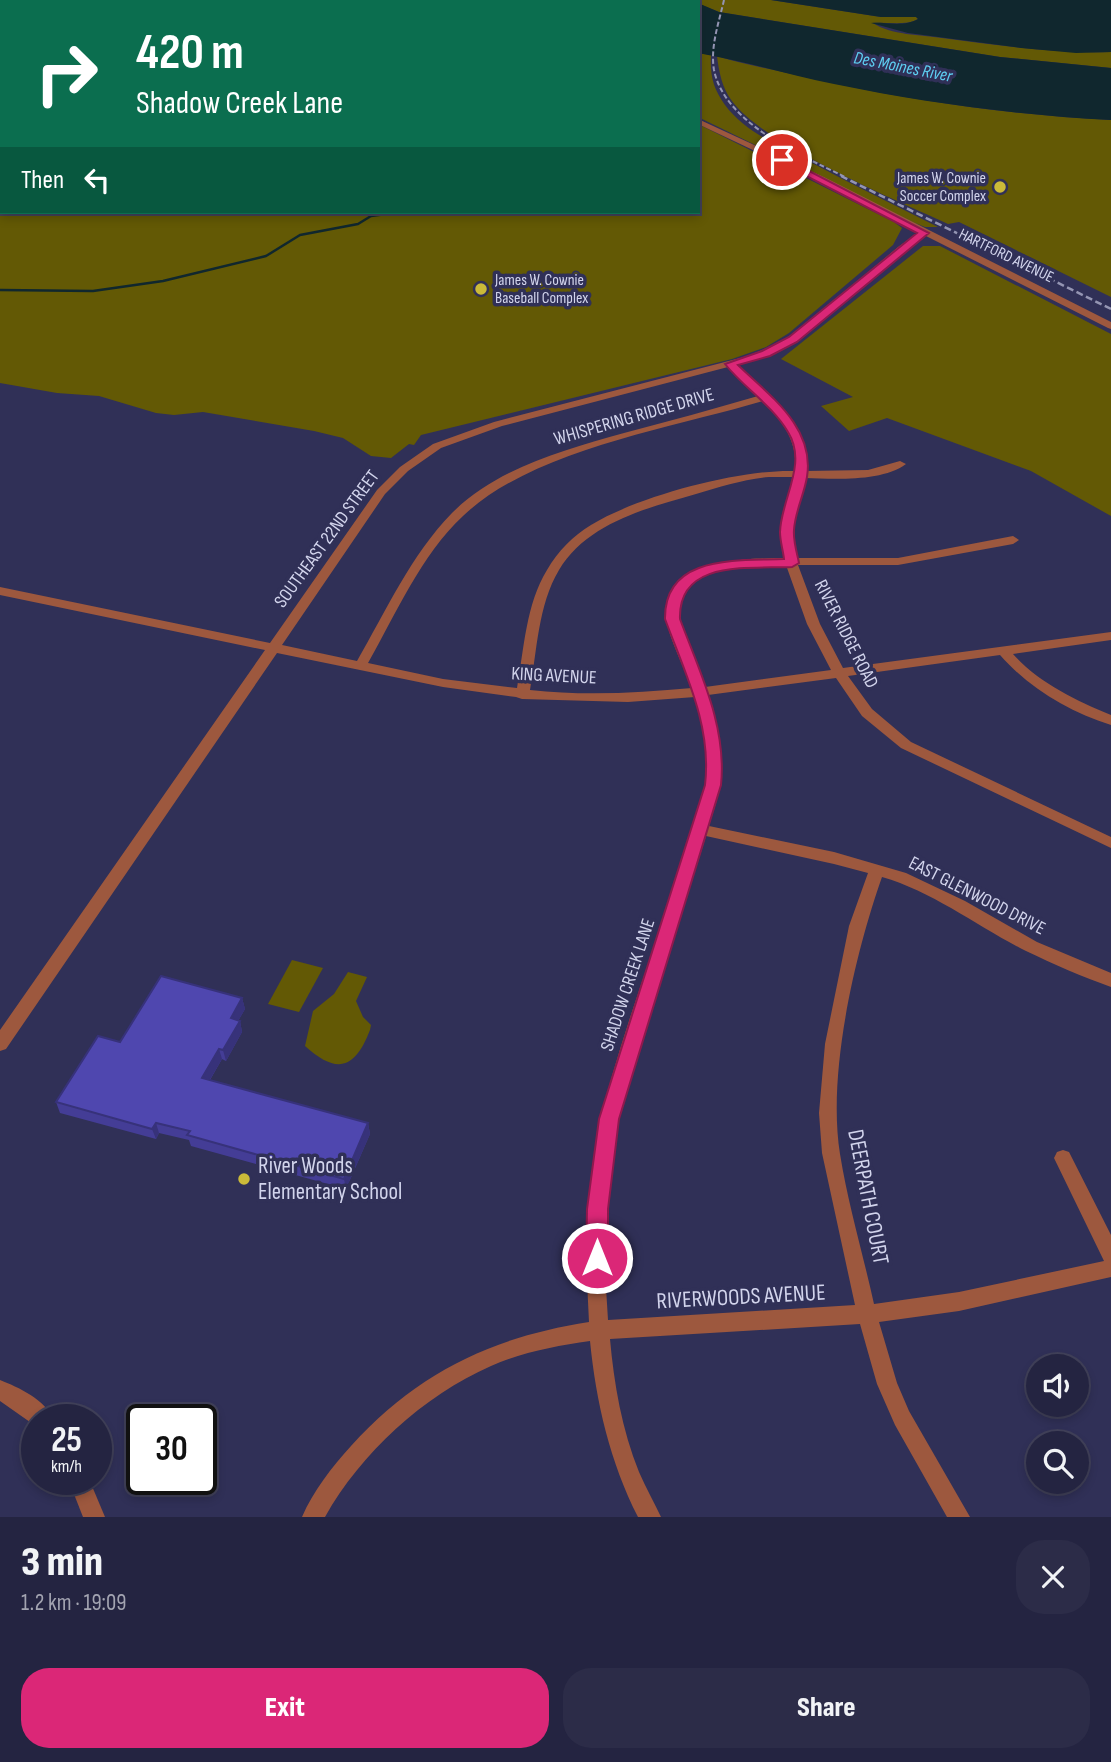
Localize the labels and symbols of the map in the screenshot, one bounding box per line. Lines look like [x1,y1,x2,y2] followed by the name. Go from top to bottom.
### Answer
[852,47,955,87] water label: Des Moines River
[752,130,812,190] pin
[896,169,986,206] place label: James W. Cownie Soccer Complex
[992,179,1008,195] marker: James W. Cownie Soccer Complex
[955,225,1057,287] street label: HARTFORD AVENUE
[494,271,588,308] place label: James W. Cownie Baseball Complex
[473,281,489,297] marker: James W. Cownie Baseball Complex
[551,383,717,451] street label: WHISPERING RIDGE DRIVE
[269,466,385,612] street label: SOUTHEAST 22ND STREET
[809,576,883,692] street label: RIVER RIDGE ROAD
[511,662,597,690] street label: KING AVENUE
[905,852,1049,940] street label: EAST GLENWOOD DRIVE
[596,916,660,1054] street label: SHADOW CREEK LANE
[841,1127,895,1267] street label: DEERPATH COURT
[258,1152,402,1206] place label: River Woods Elementary School
[236,1171,252,1187] marker: River Woods Elementary School
[560,1221,634,1295] position arrow
[656,1279,826,1315] street label: RIVERWOODS AVENUE
[126,1404,217,1495] speed limit sign: 30

